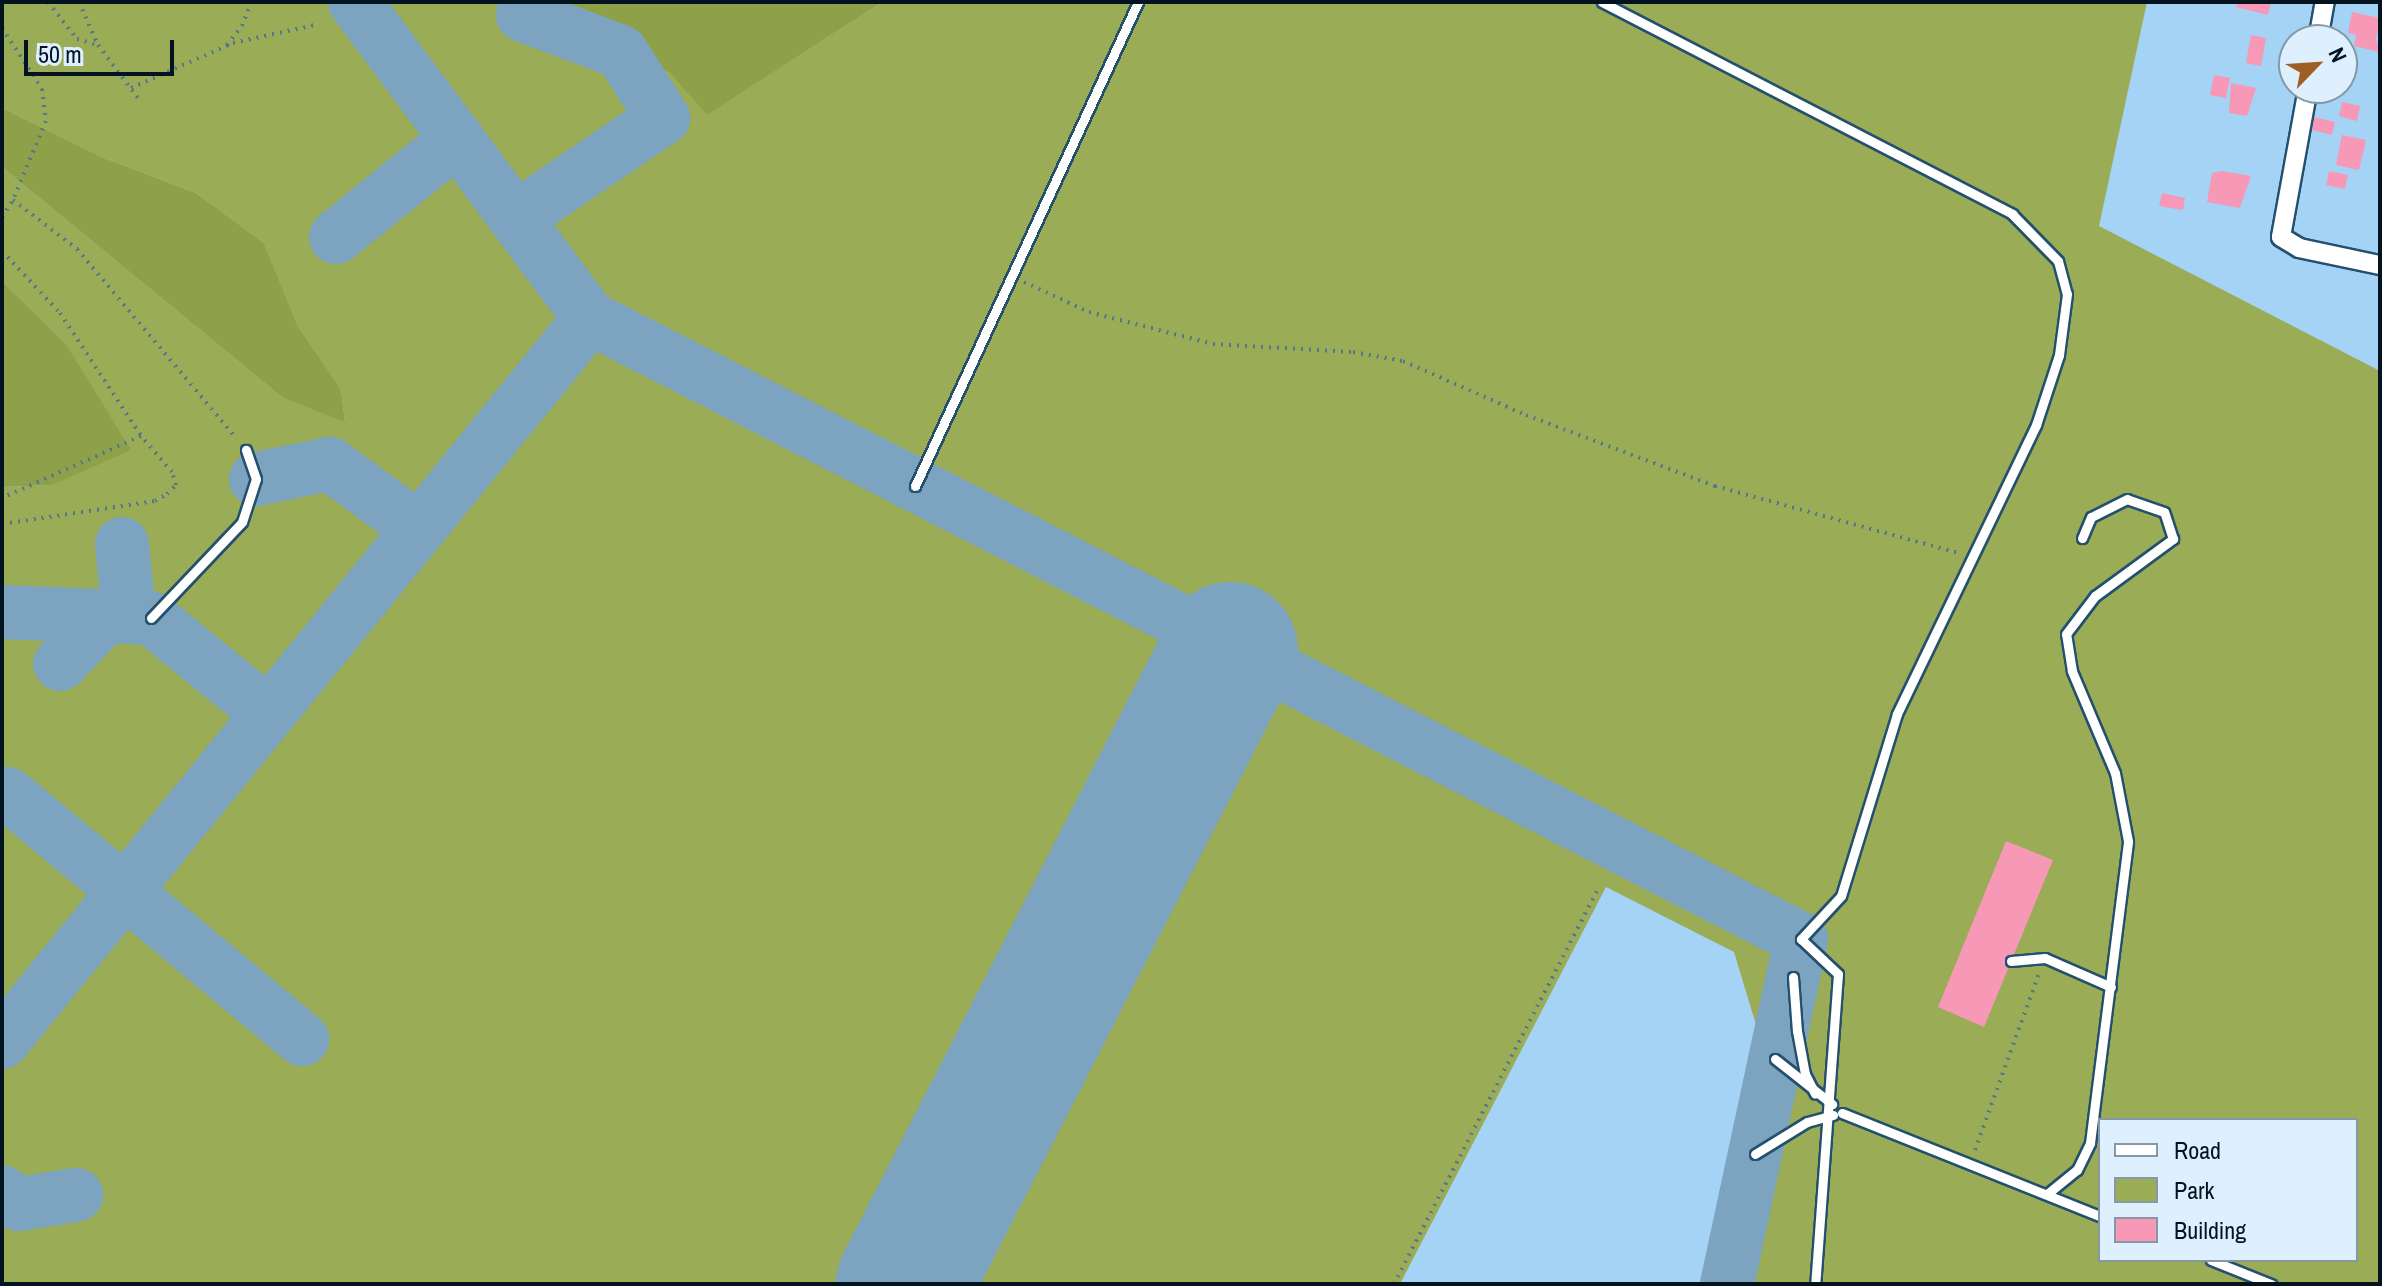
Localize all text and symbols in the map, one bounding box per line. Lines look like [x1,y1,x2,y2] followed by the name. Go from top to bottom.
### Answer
[28,24,178,74] scale bar
[2278,24,2358,104] north arrow
[38,38,82,70] text: 50 m
[2322,42,2354,67] text: N
[2098,1118,2358,1262] legend
[2174,1134,2221,1166] text: Road
[2174,1174,2214,1206] text: Park
[2174,1214,2246,1246] text: Building

